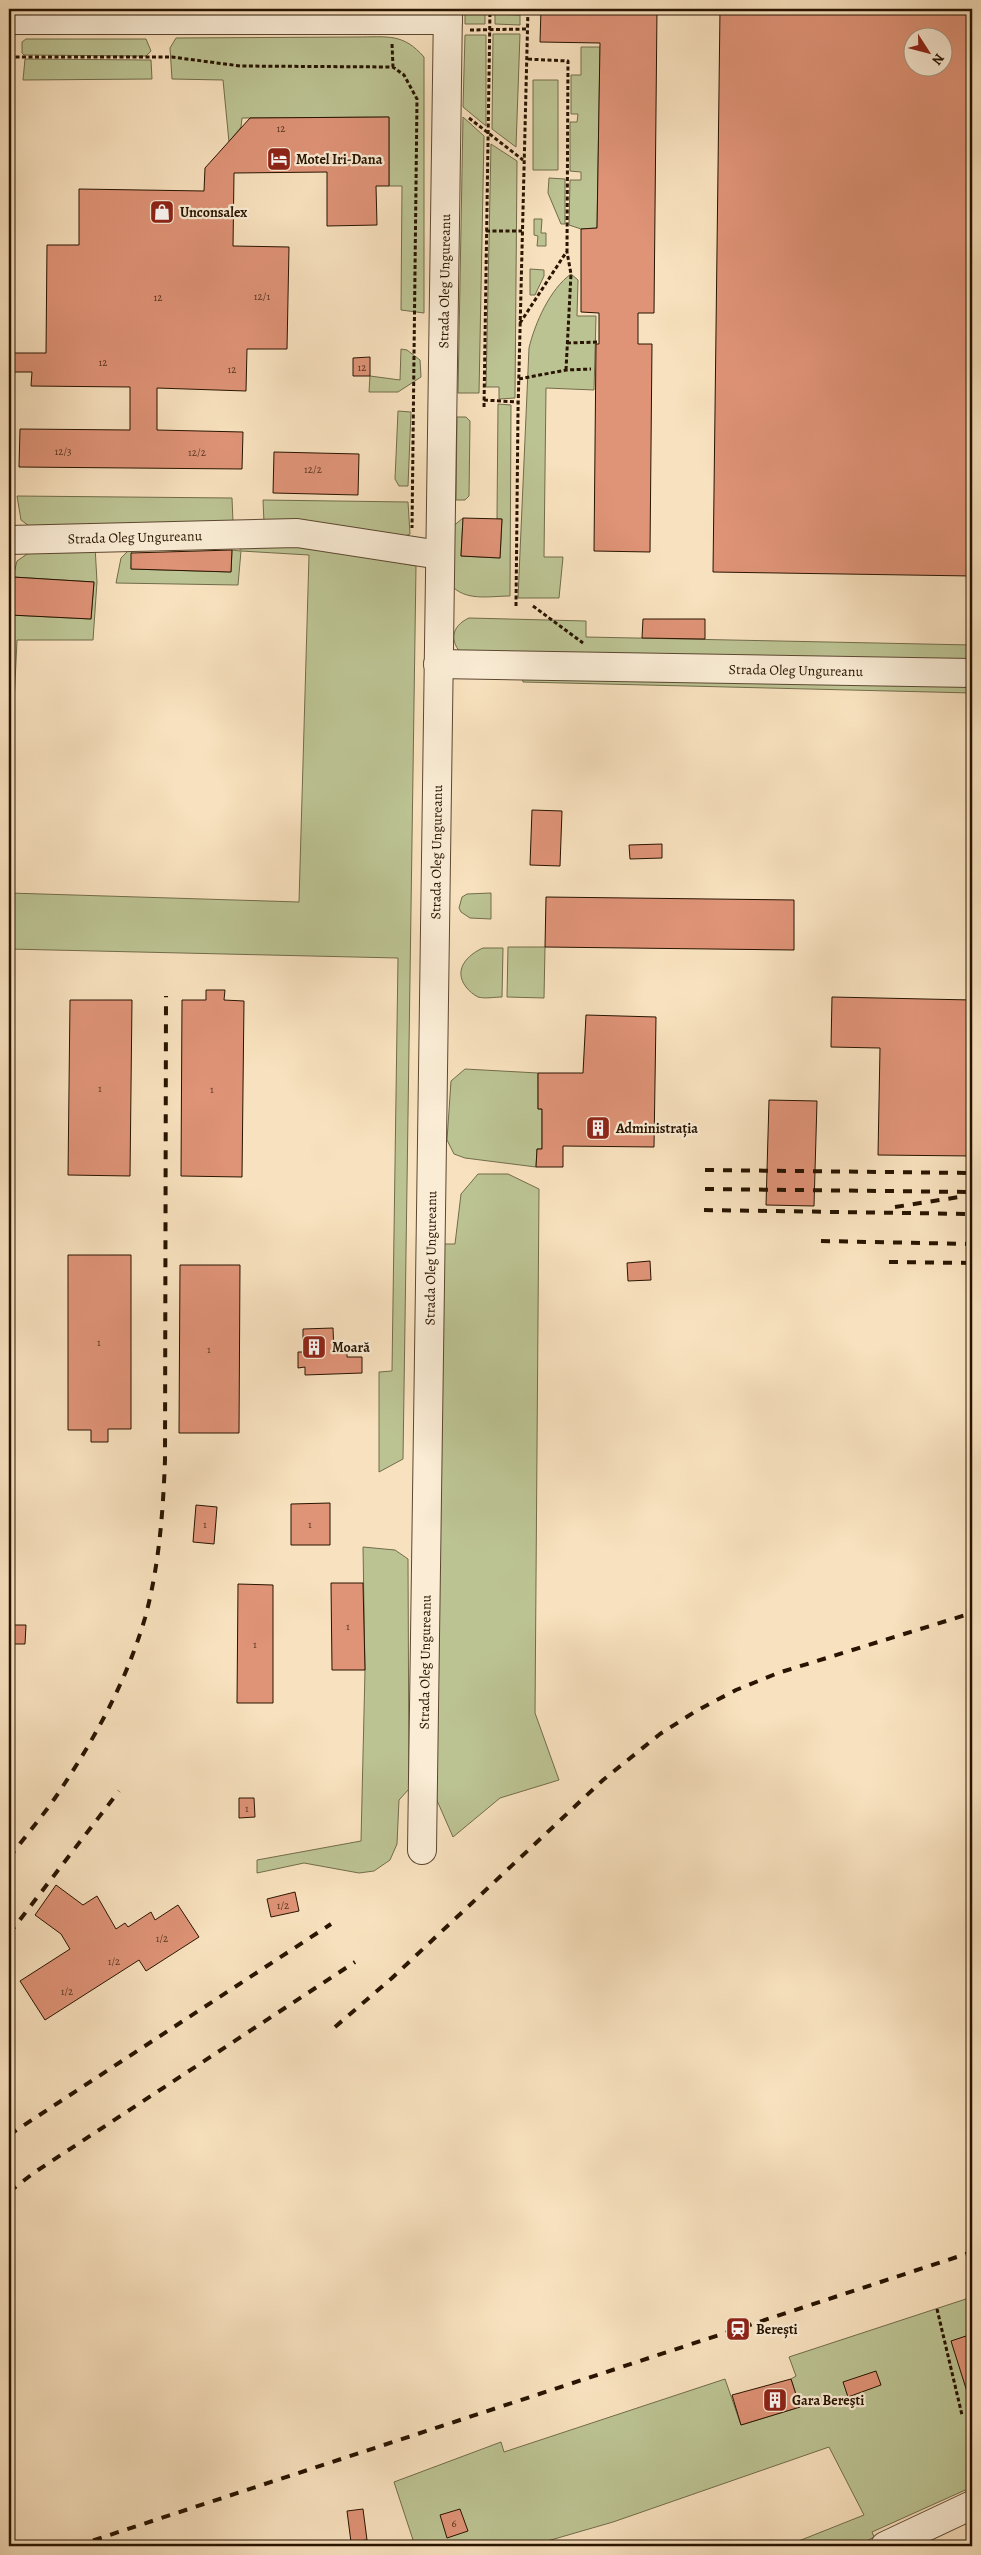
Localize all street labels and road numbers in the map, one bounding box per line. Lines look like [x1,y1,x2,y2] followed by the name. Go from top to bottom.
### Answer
[434,213,455,349] street label: Strada Oleg Ungureanu
[67,526,203,548] street label: Strada Oleg Ungureanu
[729,659,864,681] street label: Strada Oleg Ungureanu
[426,784,447,920] street label: Strada Oleg Ungureanu
[420,1190,441,1325] street label: Strada Oleg Ungureanu
[414,1594,435,1729] street label: Strada Oleg Ungureanu

